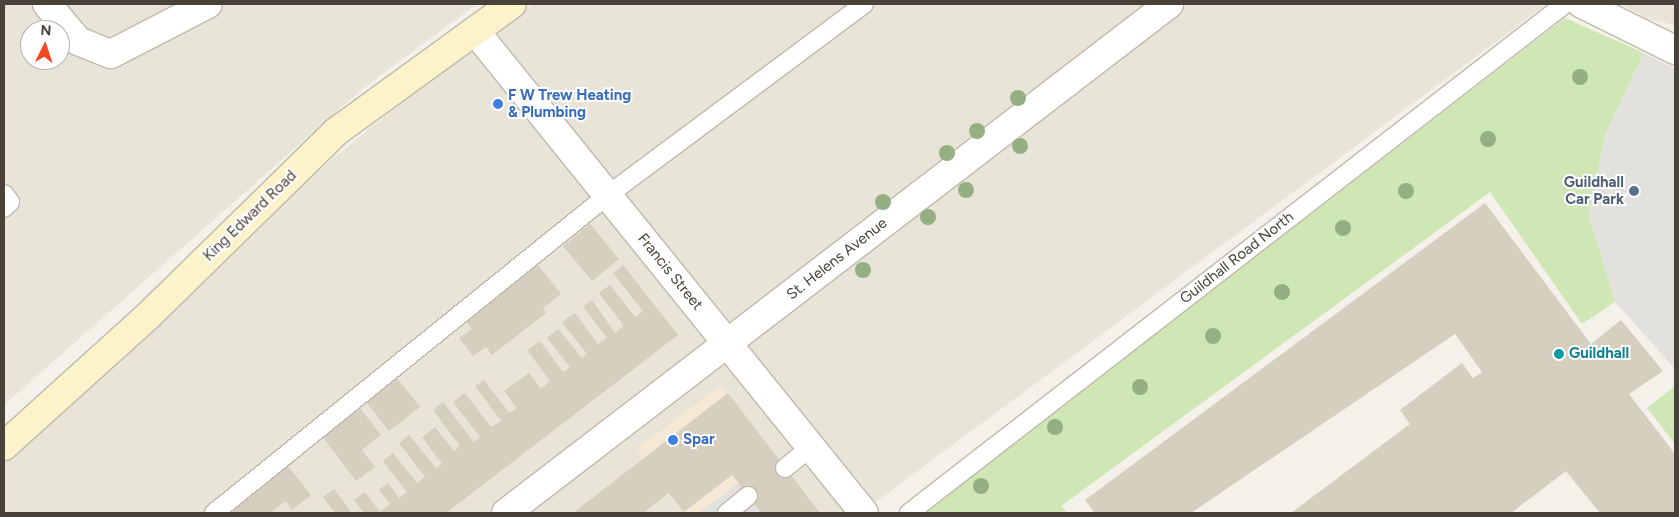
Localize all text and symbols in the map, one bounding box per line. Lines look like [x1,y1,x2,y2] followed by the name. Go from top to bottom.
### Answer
[20,20,70,70] north arrow
[40,22,52,39] text: N
[508,86,631,121] place label: F W Trew Heating & Plumbing
[492,98,504,110] marker: F W Trew Heating & Plumbing
[200,167,300,265] street label: King Edward Road
[1564,173,1624,208] place label: Guildhall Car Park
[1628,185,1640,197] marker: Guildhall Car Park
[1177,208,1297,308] street label: Guildhall Road North
[783,214,891,304] street label: St. Helens Avenue
[634,230,706,314] street label: Francis Street
[1569,345,1629,363] place label: Guildhall
[1553,348,1565,360] marker: Guildhall
[683,431,715,449] place label: Spar
[667,434,679,446] marker: Spar

